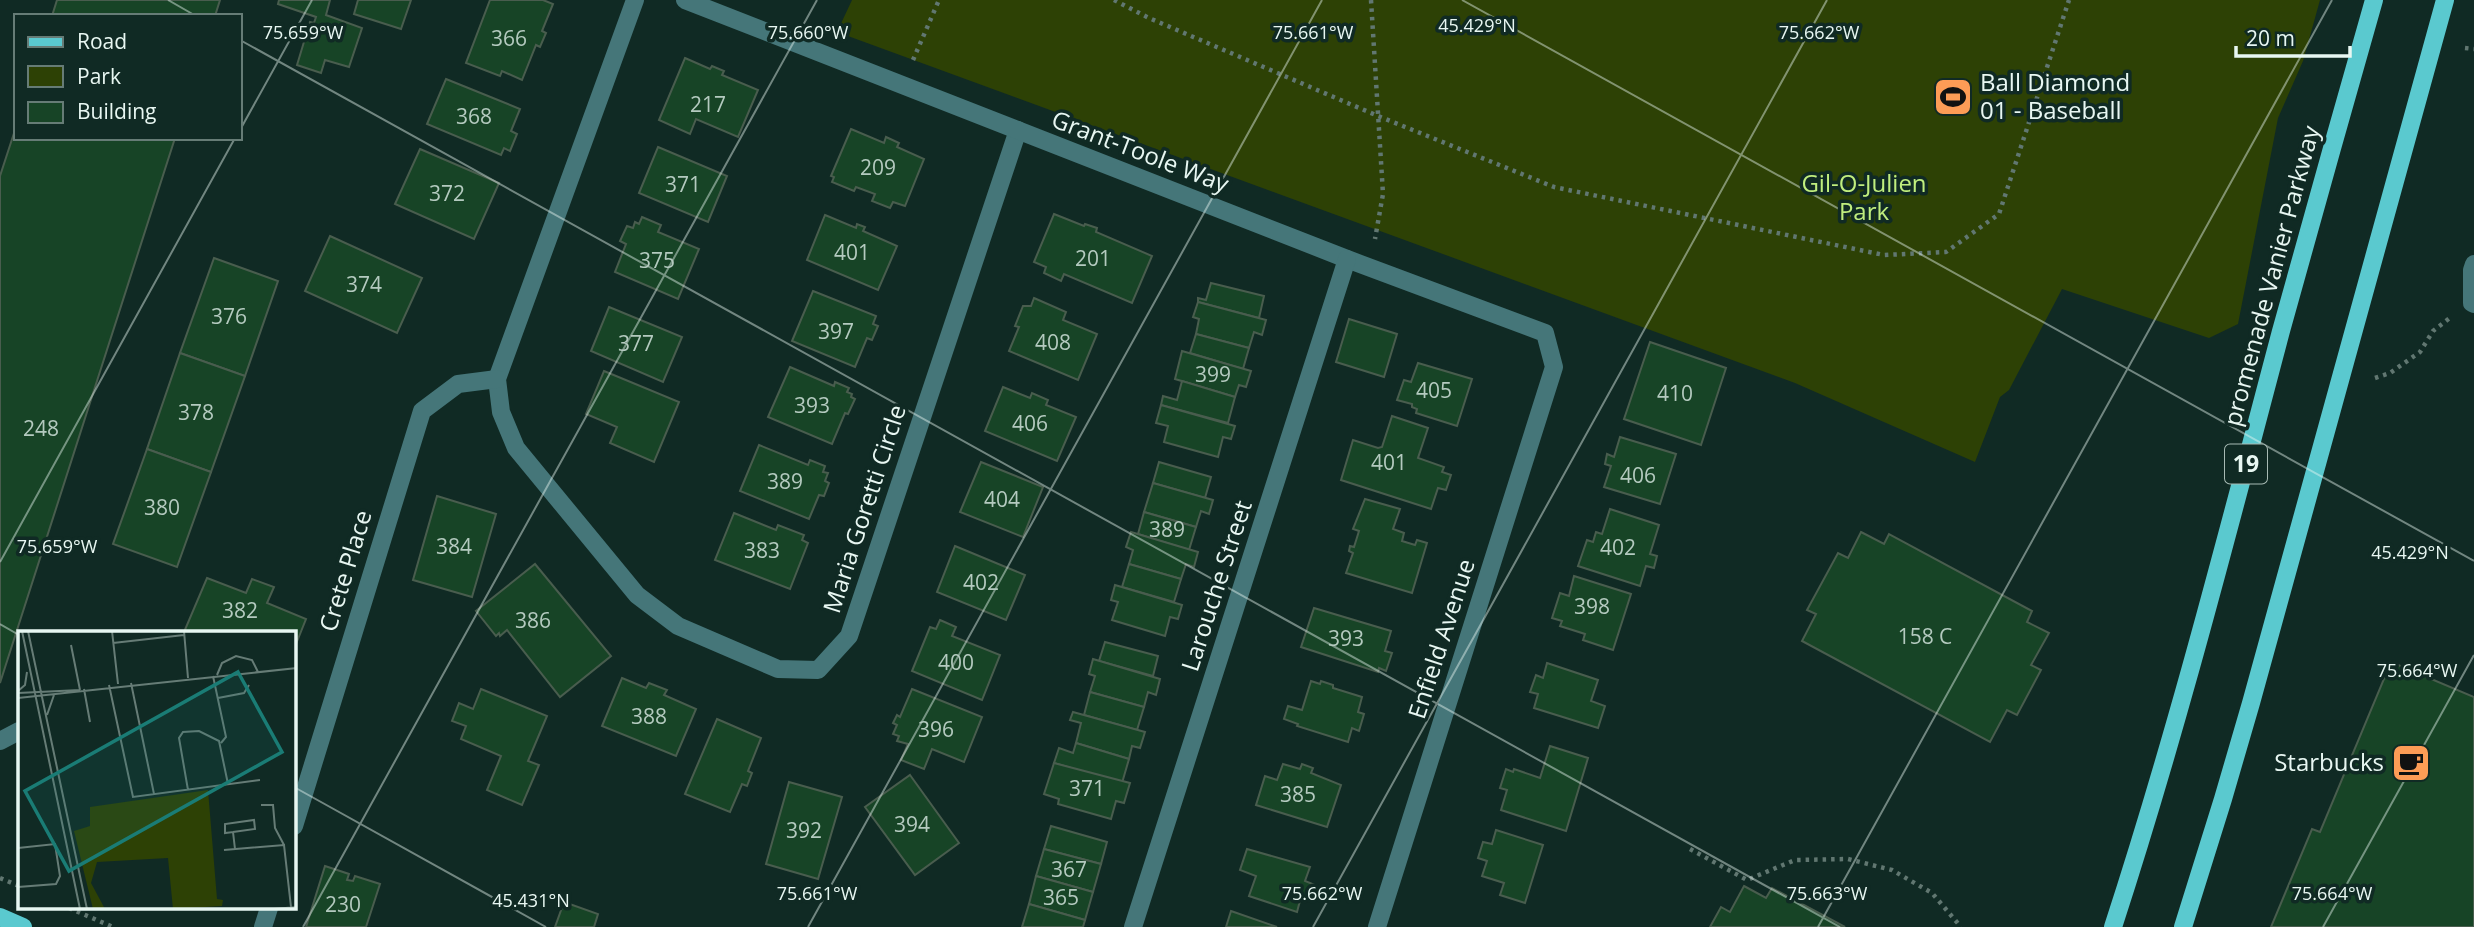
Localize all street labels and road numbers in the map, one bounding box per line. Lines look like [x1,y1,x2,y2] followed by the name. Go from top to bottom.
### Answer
[1047,102,1235,200] street label: Grant-Toole Way
[2215,121,2327,429] street label: promenade Vanier Parkway
[814,400,913,617] street label: Maria Goretti Circle
[2225,445,2267,484] road number: 19
[1172,496,1259,675] street label: Larouche Street
[310,506,379,635] street label: Crete Place
[1399,554,1482,723] street label: Enfield Avenue

